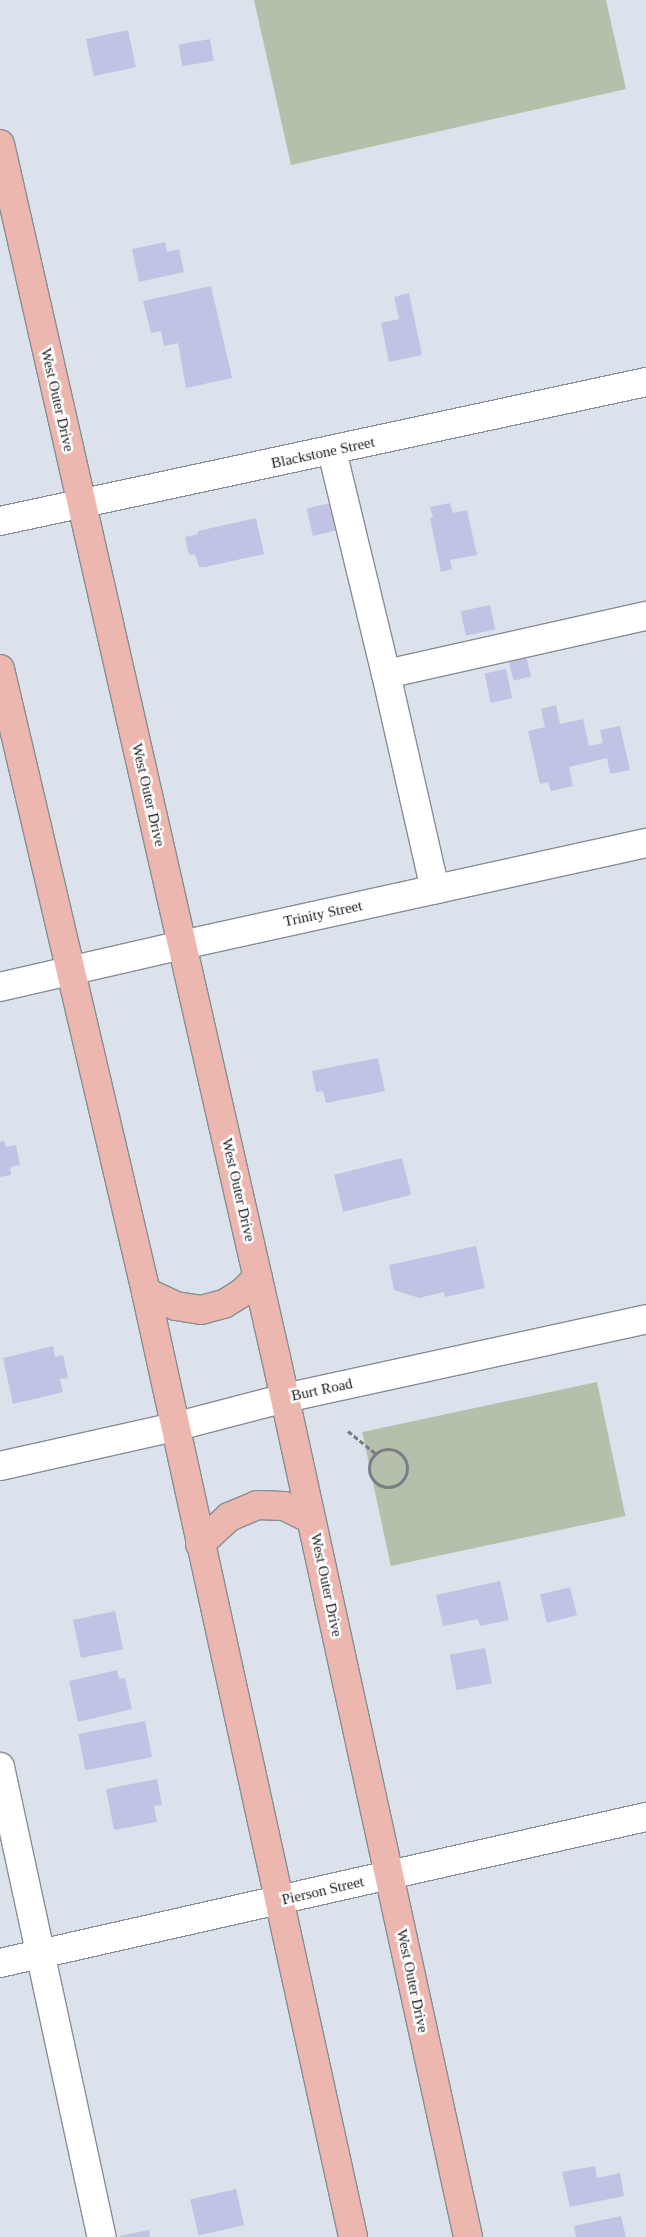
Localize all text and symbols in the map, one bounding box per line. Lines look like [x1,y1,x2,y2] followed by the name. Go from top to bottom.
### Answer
[36,347,78,453] street label: West Outer Drive
[270,433,376,473] street label: Blackstone Street
[127,742,169,848] street label: West Outer Drive
[282,897,364,931] street label: Trinity Street
[217,1137,259,1243] street label: West Outer Drive
[290,1375,354,1405] street label: Burt Road
[306,1532,346,1638] street label: West Outer Drive
[280,1873,366,1909] street label: Pierson Street
[392,1928,432,2034] street label: West Outer Drive

